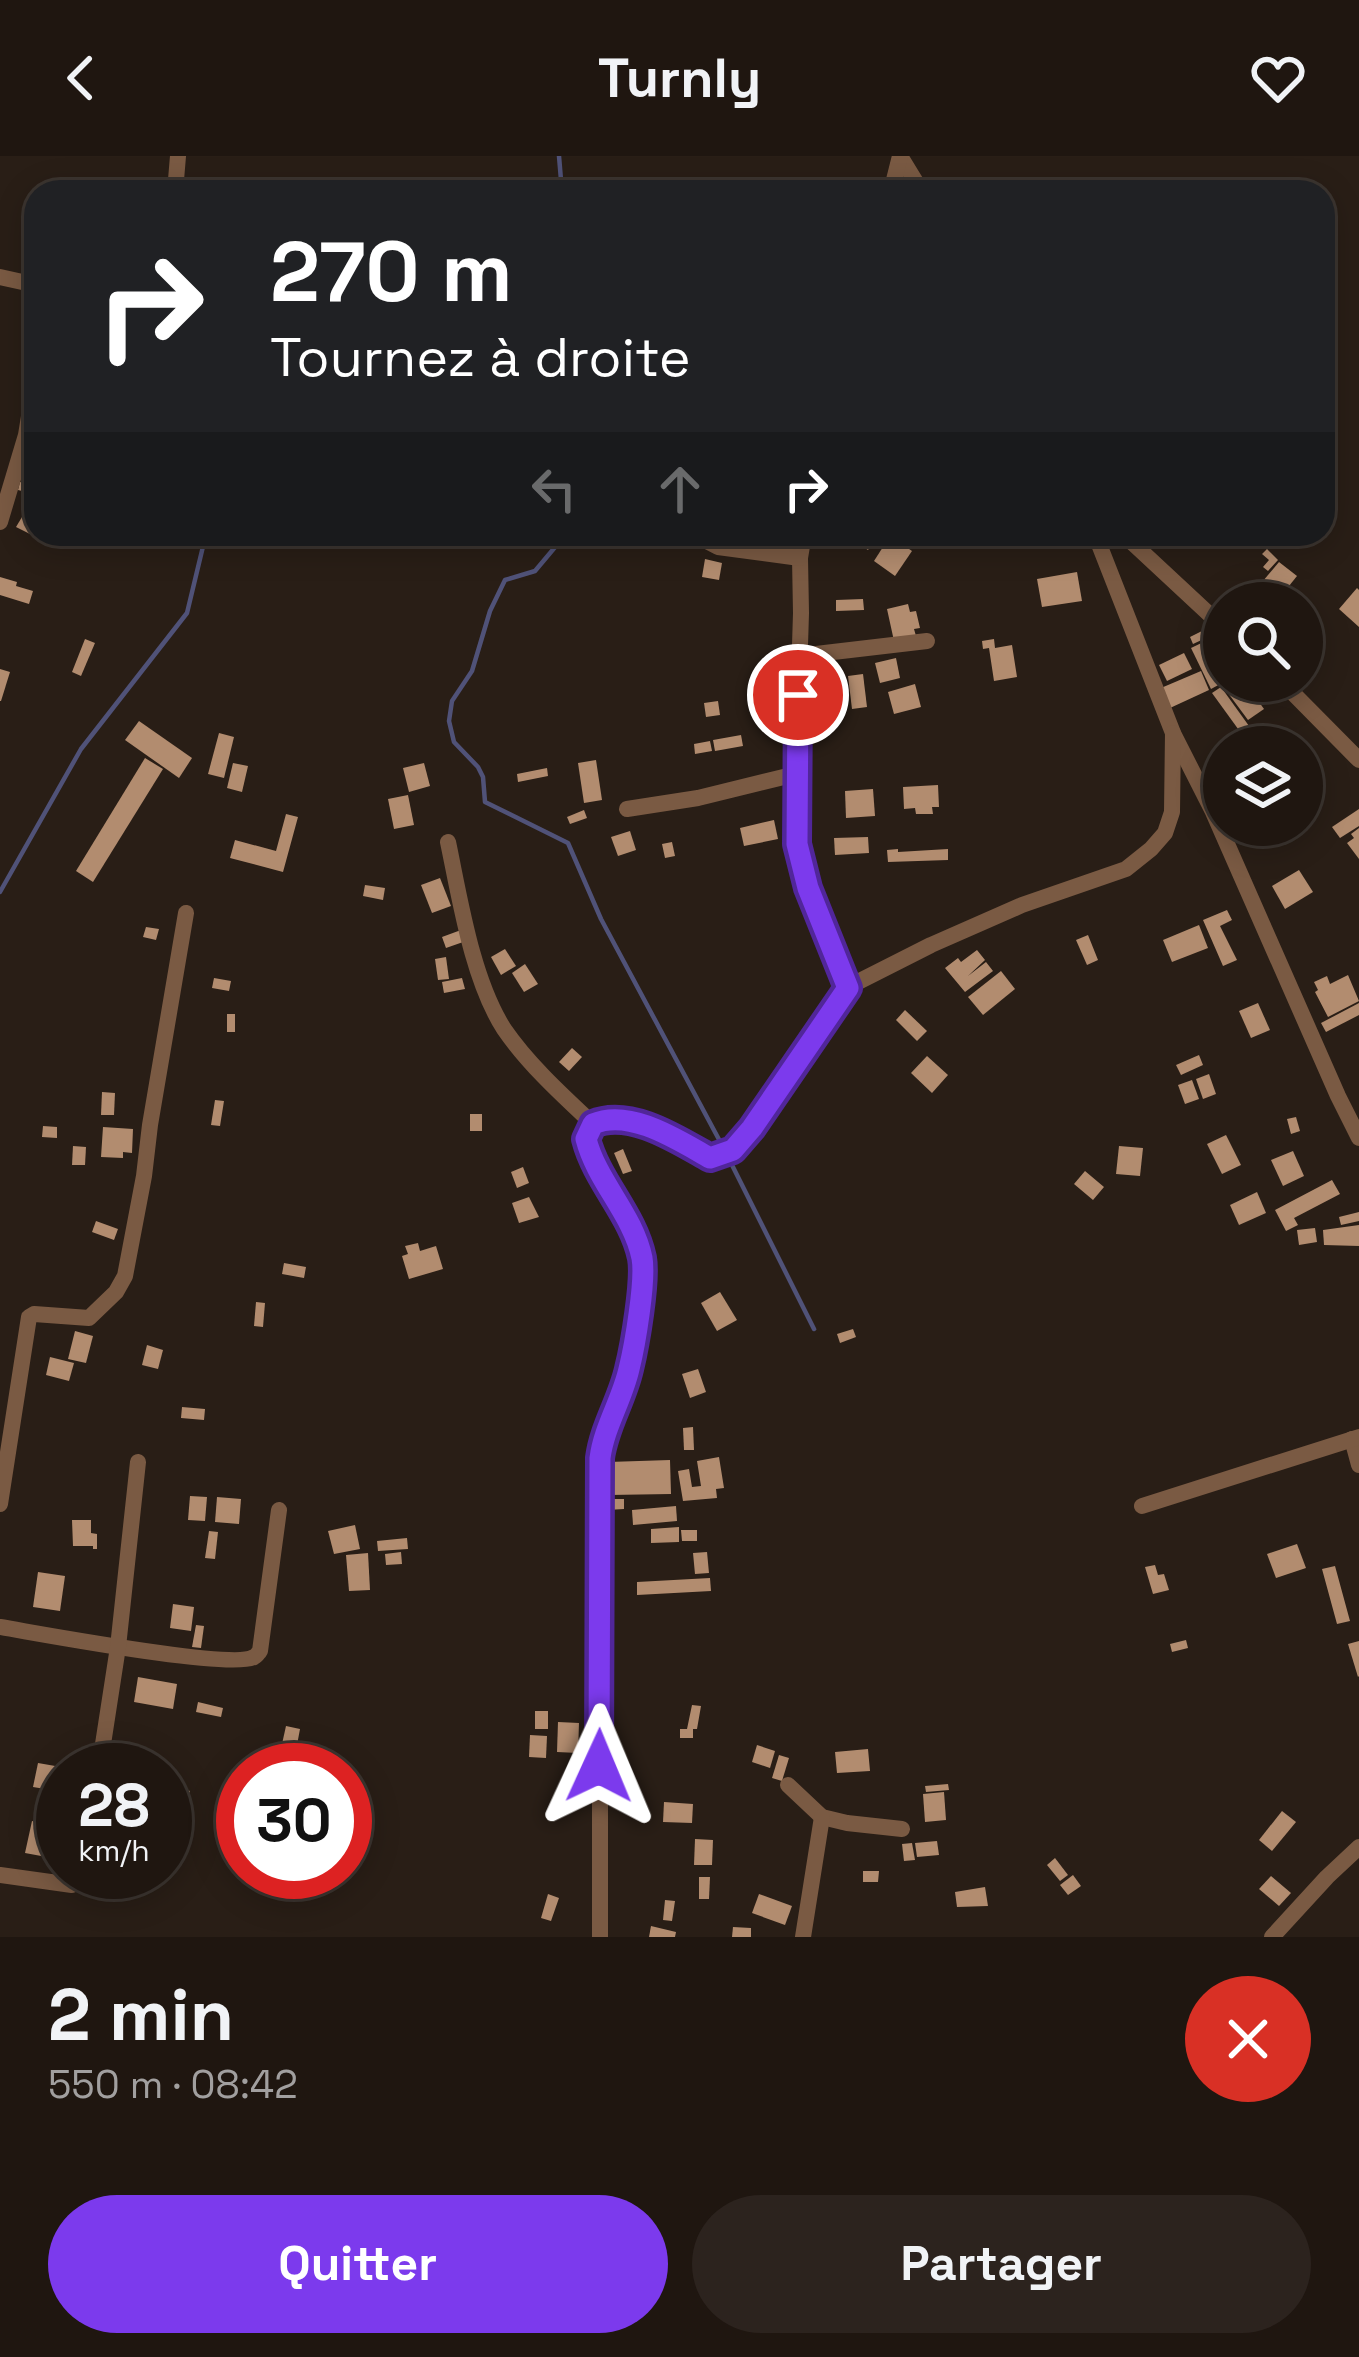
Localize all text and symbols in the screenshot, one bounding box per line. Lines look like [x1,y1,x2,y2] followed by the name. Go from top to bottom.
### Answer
[598,44,761,113] text: Turnly
[48,45,114,111] icon: back
[1245,45,1311,111] icon: heart
[270,218,513,326] text: 270 m
[72,228,228,384] icon: right
[270,323,691,392] text: Tournez à droite
[521,456,587,522] icon: left
[647,456,713,522] icon: ahead
[773,456,839,522] icon: right
[1203,582,1323,846] map controls
[1203,582,1323,702] button: search
[747,644,849,746] pin
[765,662,831,728] icon: arrive
[1203,726,1323,846] button: layers
[536,1703,662,1829] position arrow
[216,1743,372,1899] speed limit sign: 30
[78,1767,150,1844] text: 28
[78,1831,150,1870] text: km/h
[48,1969,234,2061] text: 2 min
[1185,1976,1311,2102] button: close
[48,2060,298,2109] text: 550 m · 08:42
[48,2195,668,2333] button: Quitter
[692,2195,1311,2333] button: Partager

